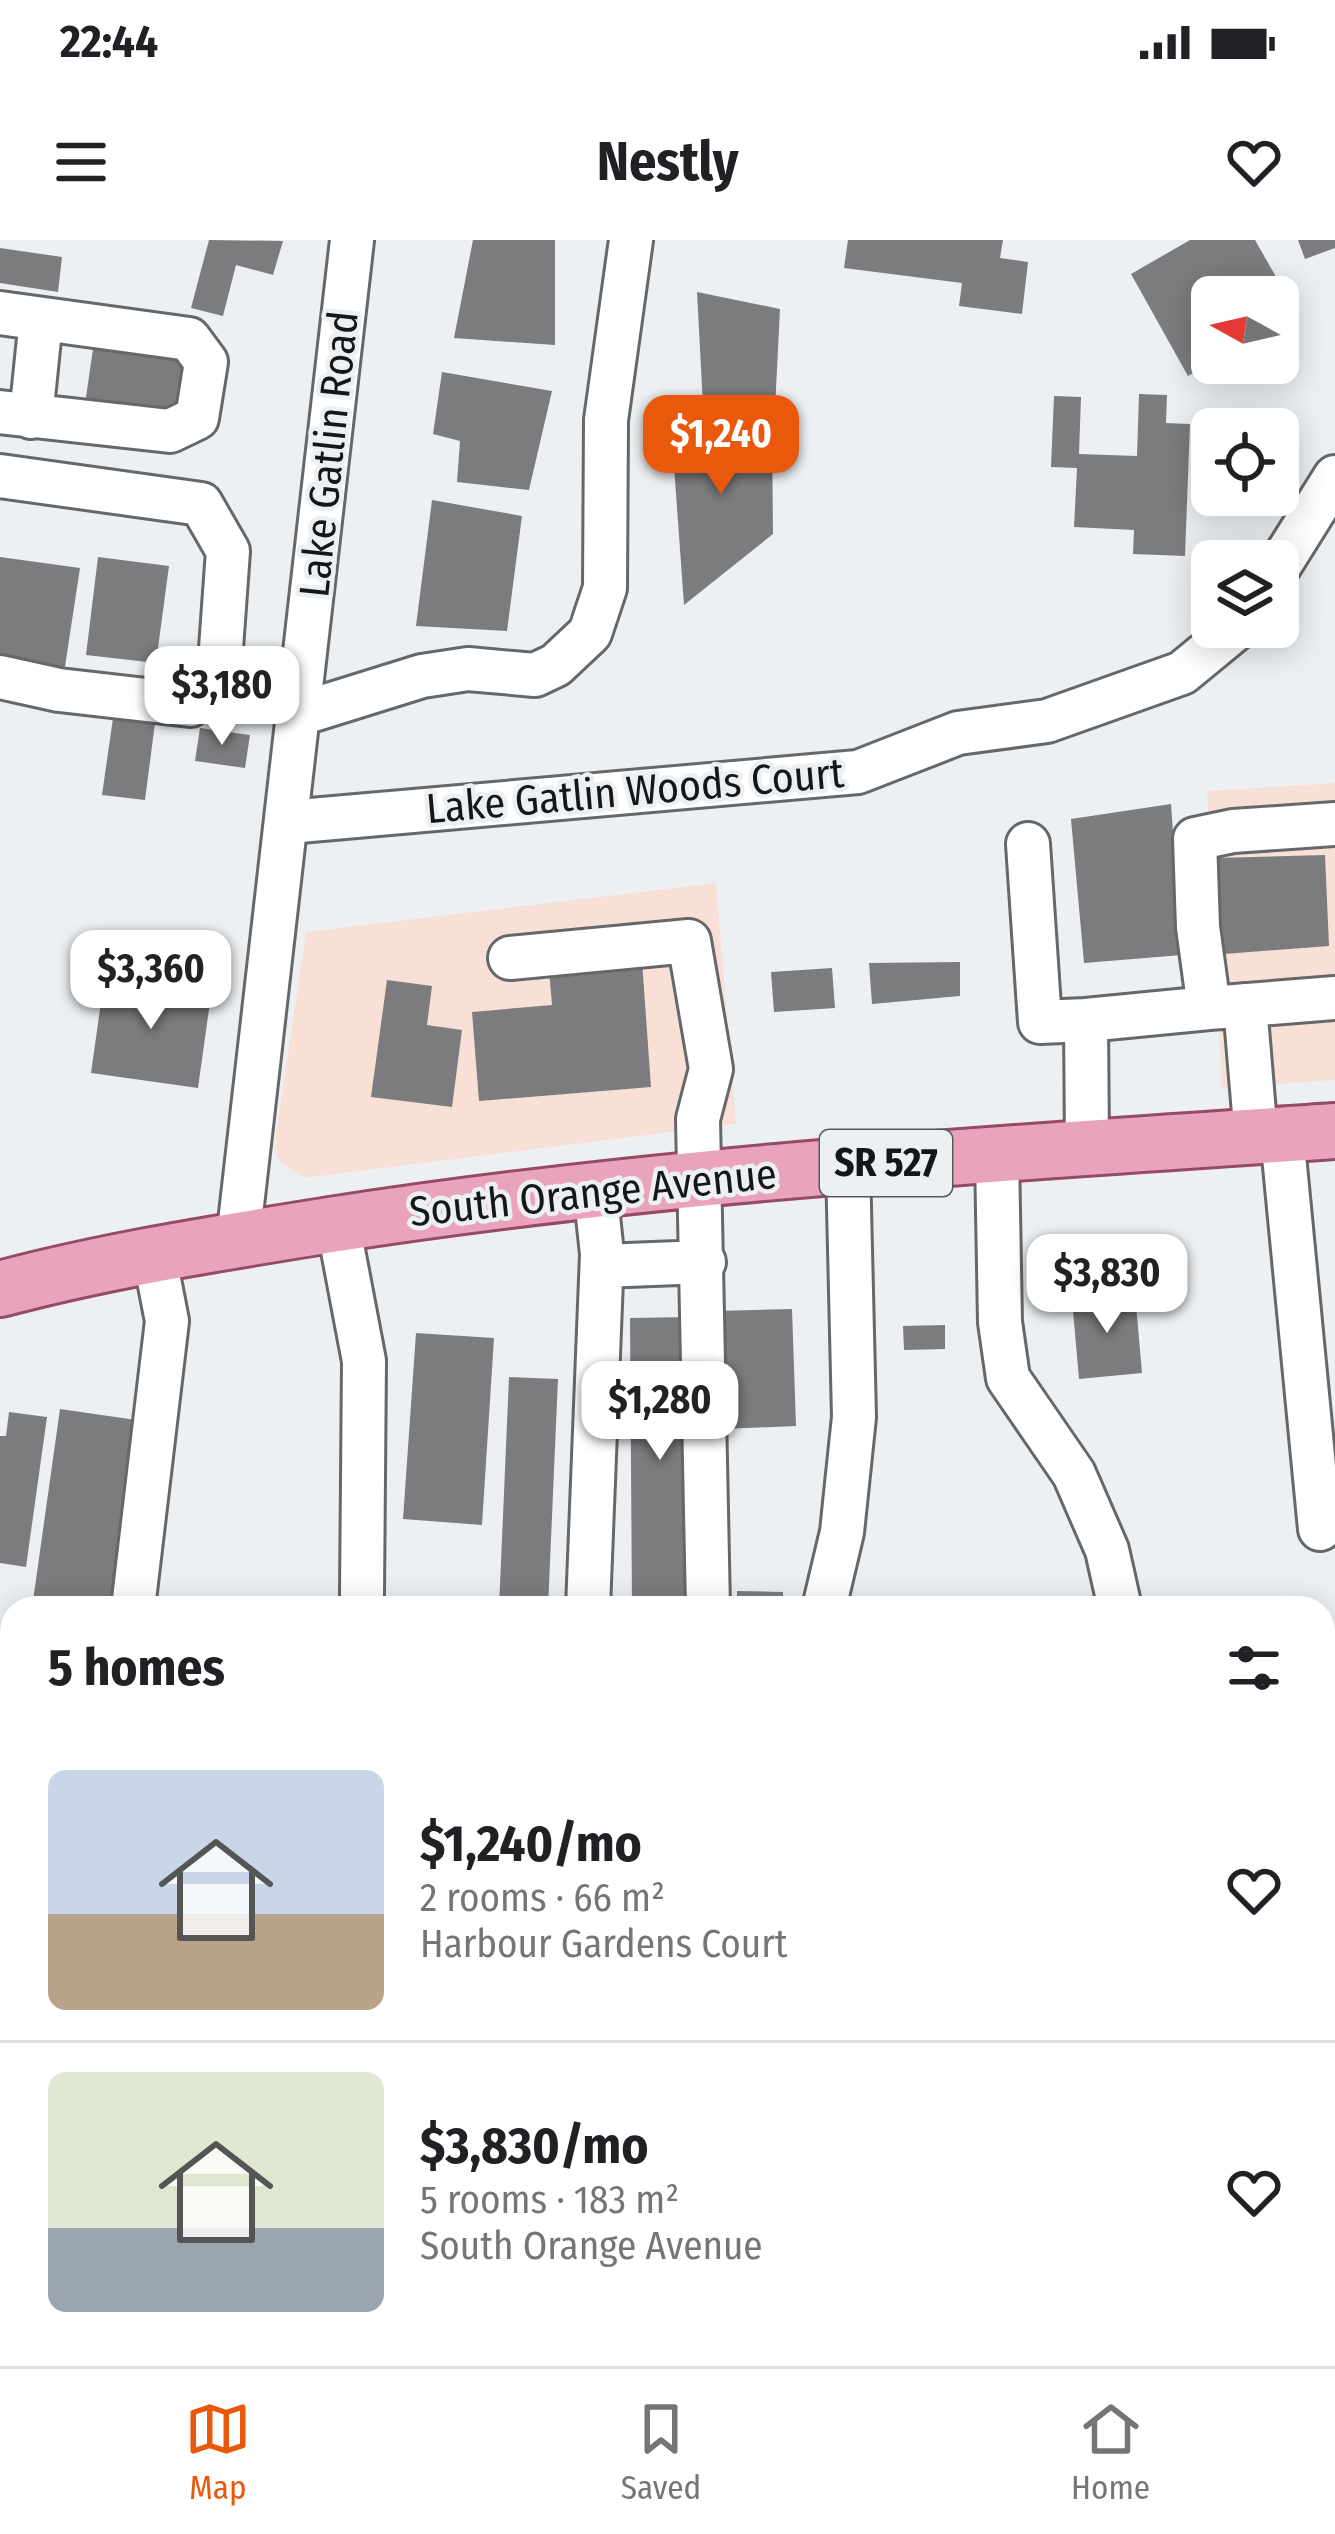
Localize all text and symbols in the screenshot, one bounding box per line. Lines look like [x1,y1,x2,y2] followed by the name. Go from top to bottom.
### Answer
[60,15,158,69] text: 22:44
[48,129,114,195] icon: menu
[1221,129,1287,195] icon: heart
[597,130,738,194] text: Nestly
[1191,276,1299,384] north arrow
[1191,276,1299,648] map controls
[289,308,369,600] street label: Lake Gatlin Road
[623,395,819,497] pin: $1,240
[1191,408,1299,516] button: locate
[670,411,772,457] text: $1,240
[1191,540,1299,648] button: layers
[124,646,320,748] pin: $3,180
[171,662,273,708] text: $3,180
[424,748,846,834] street label: Lake Gatlin Woods Court
[53,930,249,1032] pin: $3,360
[97,946,205,992] text: $3,360
[820,1130,952,1196] road number: SR 527
[407,1149,779,1237] street label: South Orange Avenue
[1009,1234,1205,1336] pin: $3,830
[1053,1250,1161,1296] text: $3,830
[562,1361,758,1463] pin: $1,280
[608,1377,712,1423] text: $1,280
[1221,1635,1287,1701] icon: filters
[48,1637,225,1699] text: 5 homes
[420,1813,642,1875] text: $1,240/mo
[144,1818,288,1962] icon: home
[1221,1857,1287,1923] icon: heart
[420,1875,665,1921] text: 2 rooms · 66 m²
[420,1921,788,1967] text: Harbour Gardens Court
[420,2115,648,2177] text: $3,830/mo
[144,2120,288,2264] icon: home
[1221,2159,1287,2225] icon: heart
[420,2177,679,2223] text: 5 rooms · 183 m²
[420,2223,763,2269] text: South Orange Avenue
[185,2396,251,2508] tab: Map
[621,2396,701,2508] tab: Saved
[1071,2396,1150,2508] tab: Home

